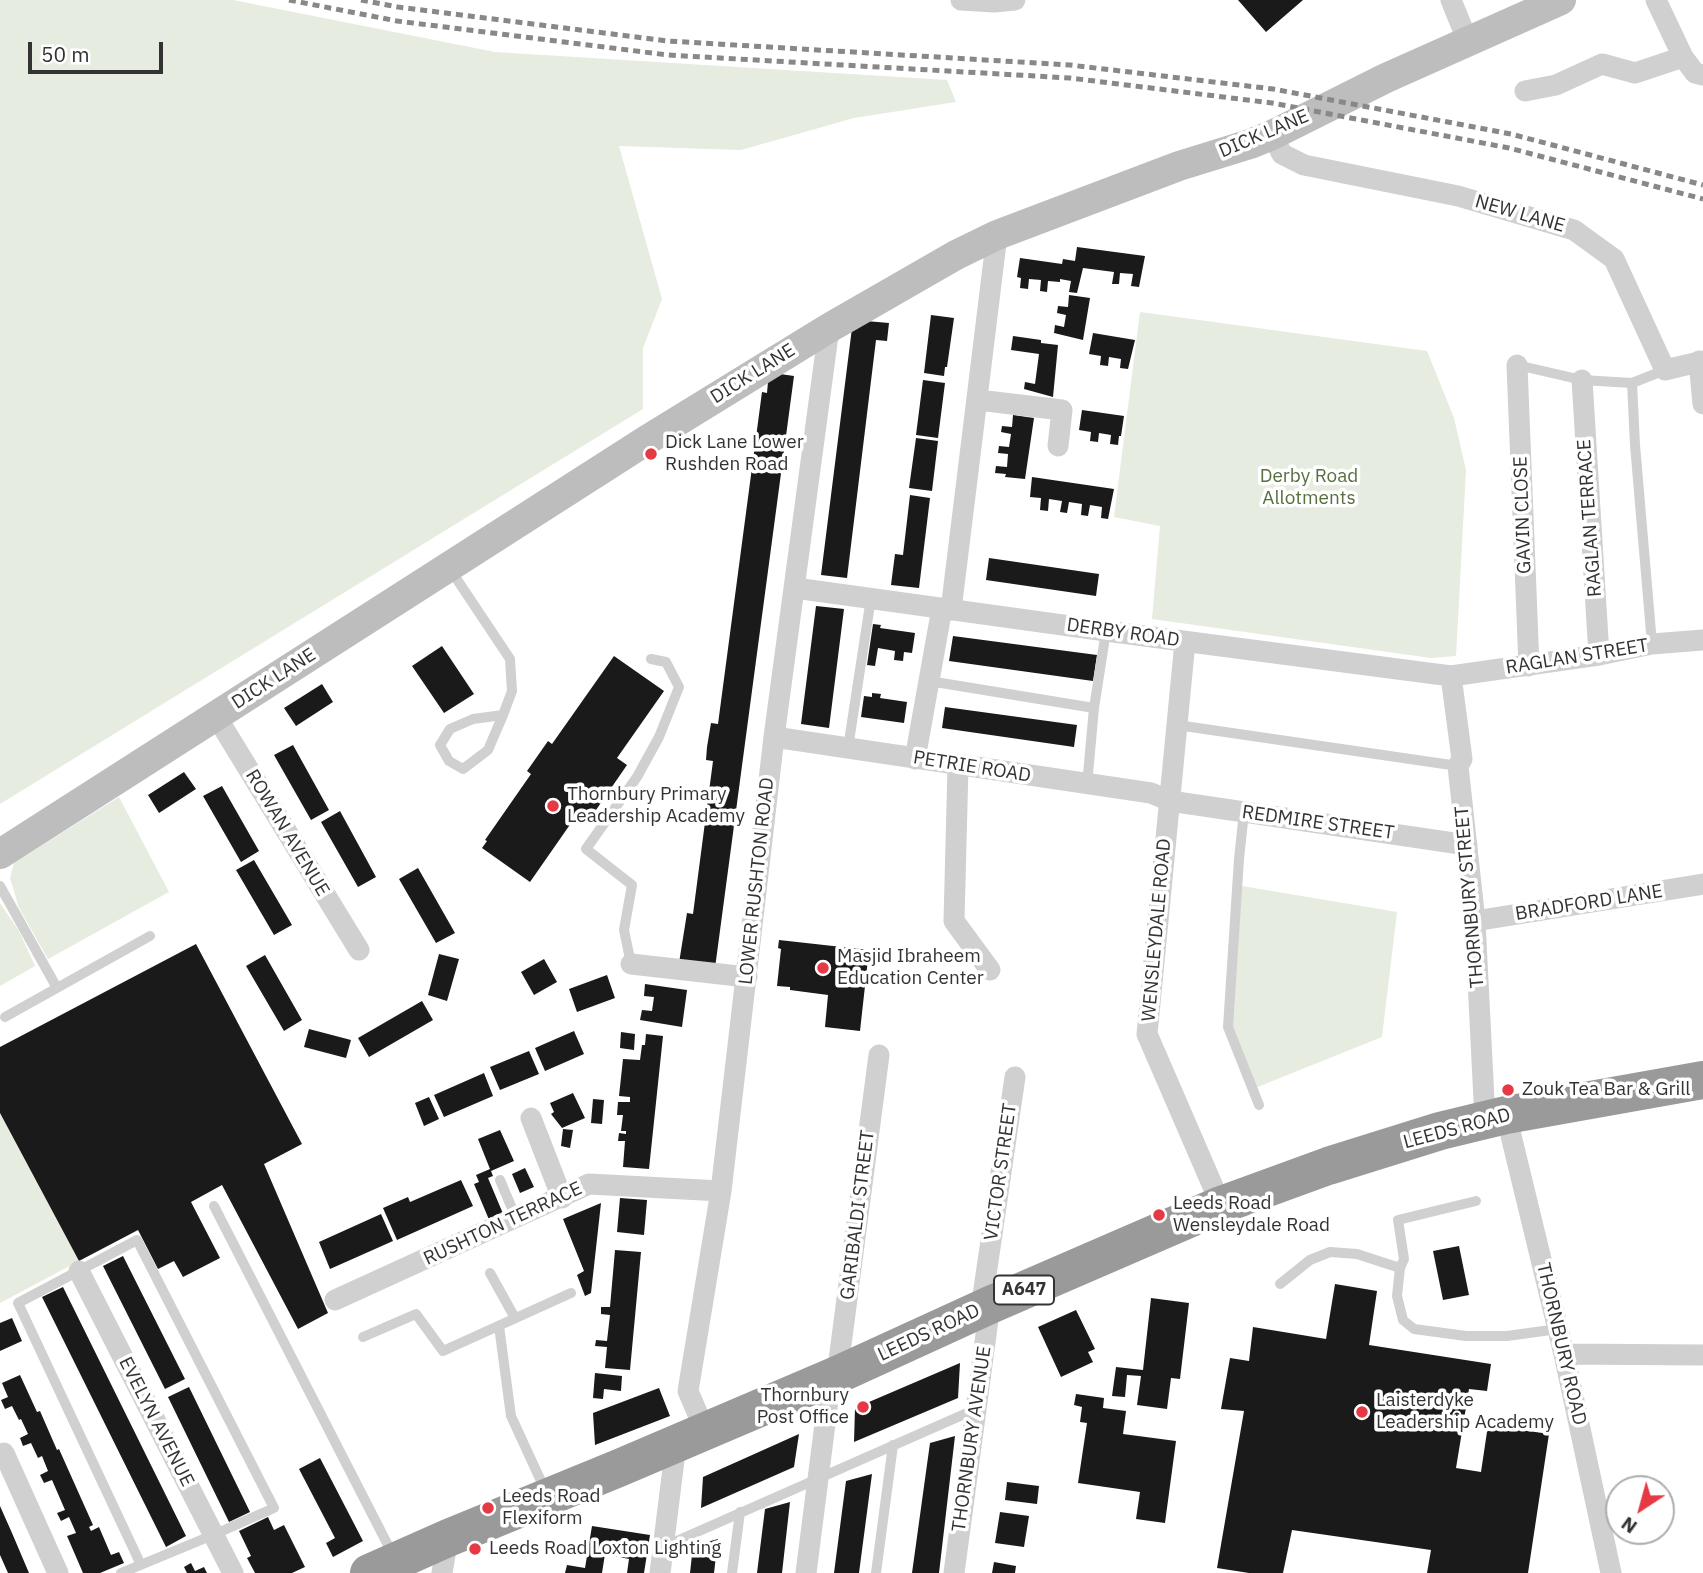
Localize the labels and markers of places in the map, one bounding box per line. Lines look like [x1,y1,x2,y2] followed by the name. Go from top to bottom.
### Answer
[665,432,804,476] place label: Dick Lane Lower Rushden Road
[643,446,659,462] marker: Dick Lane Lower Rushden Road
[567,784,745,828] place label: Thornbury Primary Leadership Academy
[545,798,561,814] marker: Thornbury Primary Leadership Academy
[837,946,984,990] place label: Masjid Ibraheem Education Center
[815,960,831,976] marker: Masjid Ibraheem Education Center
[1522,1079,1690,1101] place label: Zouk Tea Bar & Grill
[1500,1082,1516,1098] marker: Zouk Tea Bar & Grill
[1173,1193,1330,1237] place label: Leeds Road Wensleydale Road
[1151,1207,1167,1223] marker: Leeds Road Wensleydale Road
[757,1385,849,1429] place label: Thornbury Post Office
[1376,1390,1554,1434] place label: Laisterdyke Leadership Academy
[855,1399,871,1415] marker: Thornbury Post Office
[1354,1404,1370,1420] marker: Laisterdyke Leadership Academy
[502,1486,601,1530] place label: Leeds Road Flexiform
[480,1500,496,1516] marker: Leeds Road Flexiform
[489,1538,721,1560] place label: Leeds Road Loxton Lighting
[467,1541,483,1557] marker: Leeds Road Loxton Lighting

